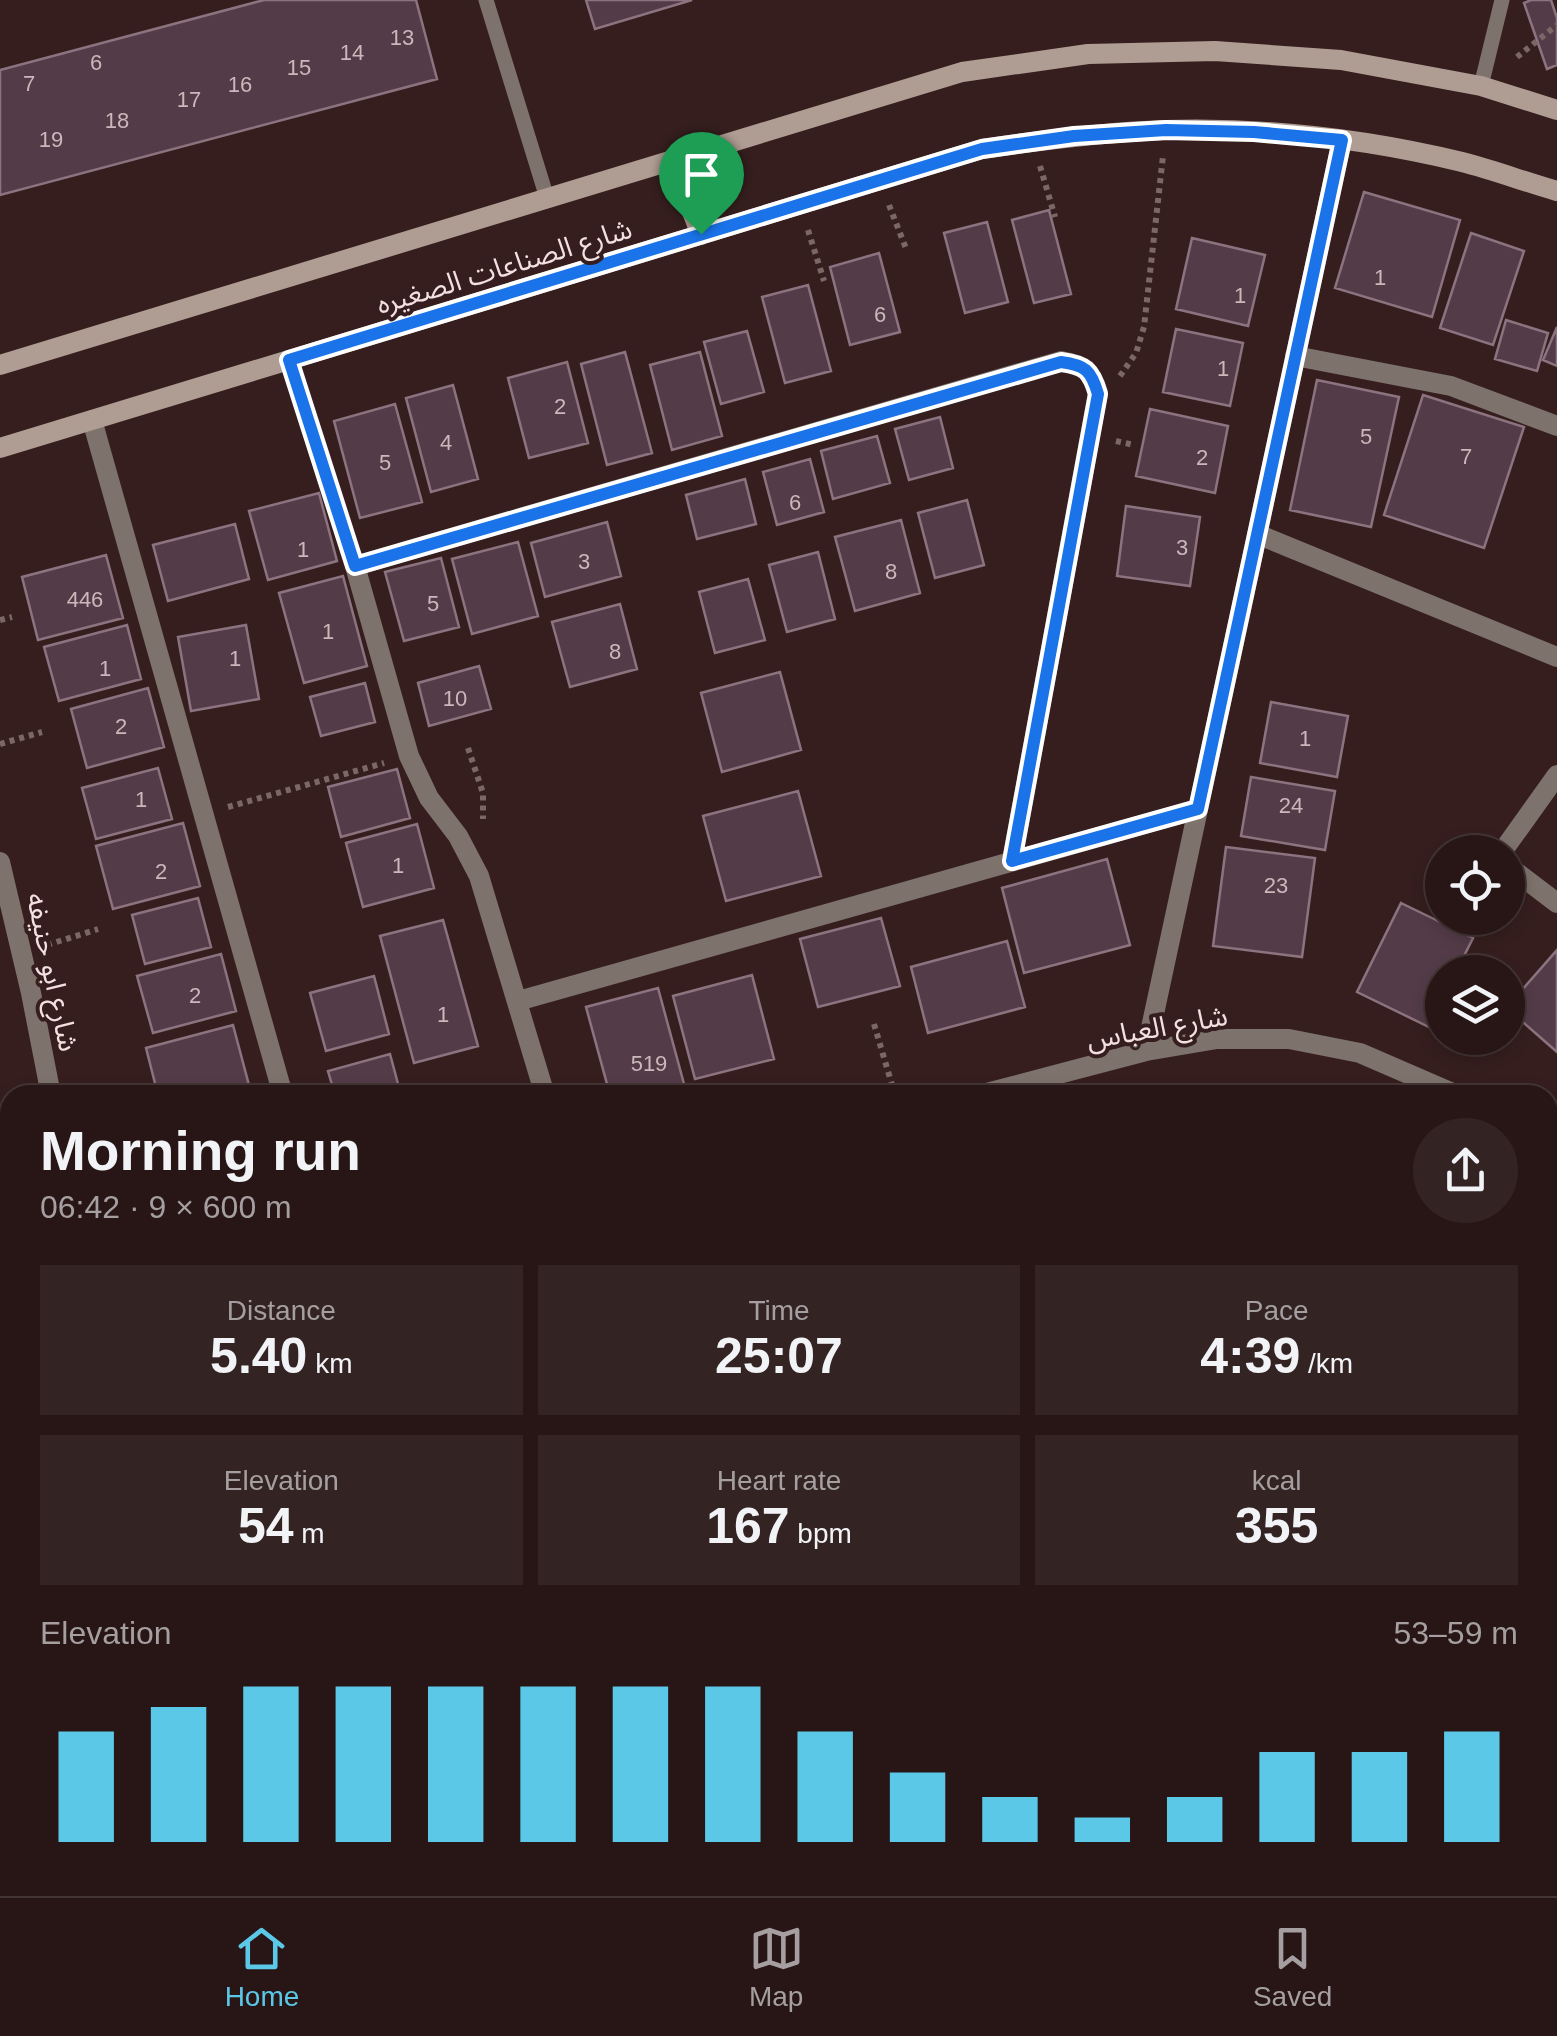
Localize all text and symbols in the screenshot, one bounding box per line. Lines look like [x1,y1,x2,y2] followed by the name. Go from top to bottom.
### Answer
[390,25,414,50] house number: 13
[340,40,364,65] house number: 14
[90,50,102,75] house number: 6
[287,55,311,80] house number: 15
[23,71,35,96] house number: 7
[228,72,252,97] house number: 16
[177,87,201,112] house number: 17
[105,108,129,133] house number: 18
[39,127,63,152] house number: 19
[659,132,744,235] pin
[674,147,729,202] icon: arrive
[373,213,637,325] street label: شارع الصناعات الصغيره
[1374,265,1386,290] house number: 1
[1234,283,1246,308] house number: 1
[874,302,886,327] house number: 6
[1217,356,1229,381] house number: 1
[554,394,566,419] house number: 2
[1360,424,1372,449] house number: 5
[440,430,452,455] house number: 4
[1460,444,1472,469] house number: 7
[1196,445,1208,470] house number: 2
[379,450,391,475] house number: 5
[789,490,801,515] house number: 6
[1176,535,1188,560] house number: 3
[297,537,309,562] house number: 1
[578,549,590,574] house number: 3
[885,559,897,584] house number: 8
[67,587,103,612] house number: 446
[427,591,439,616] house number: 5
[322,619,334,644] house number: 1
[609,639,621,664] house number: 8
[229,646,241,671] house number: 1
[99,656,111,681] house number: 1
[443,686,467,711] house number: 10
[115,714,127,739] house number: 2
[1299,726,1311,751] house number: 1
[135,787,147,812] house number: 1
[1279,793,1303,818] house number: 24
[1425,835,1525,1055] map controls
[1425,835,1525,935] button: locate
[392,853,404,878] house number: 1
[155,859,167,884] house number: 2
[1264,873,1288,898] house number: 23
[16,890,84,1055] street label: شارع ابو حنيفه
[1425,955,1525,1055] button: layers
[189,983,201,1008] house number: 2
[1084,1000,1231,1060] street label: شارع العباس
[437,1002,449,1027] house number: 1
[631,1051,667,1076] house number: 519
[1413,1118,1518,1223] button: share
[40,1120,361,1182] text: Morning run
[40,1189,292,1225] text: 06:42 · 9 × 600 m
[227,1295,336,1326] text: Distance
[748,1295,810,1326] text: Time
[1245,1295,1309,1326] text: Pace
[210,1328,307,1384] text: 5.40
[715,1328,843,1384] text: 25:07
[1200,1328,1300,1384] text: 4:39
[307,1348,353,1379] text: km
[1300,1348,1353,1379] text: /km
[224,1465,339,1496] text: Elevation
[717,1465,841,1496] text: Heart rate
[1252,1465,1302,1496] text: kcal
[238,1498,294,1554] text: 54
[706,1498,790,1554] text: 167
[1235,1498,1318,1554] text: 355
[294,1518,325,1549] text: m
[790,1518,852,1549] text: bpm
[40,1615,172,1651] text: Elevation
[1393,1615,1518,1651] text: 53–59 m
[225,1921,299,2013] tab: Home
[749,1921,804,2013] tab: Map
[1253,1921,1332,2013] tab: Saved

